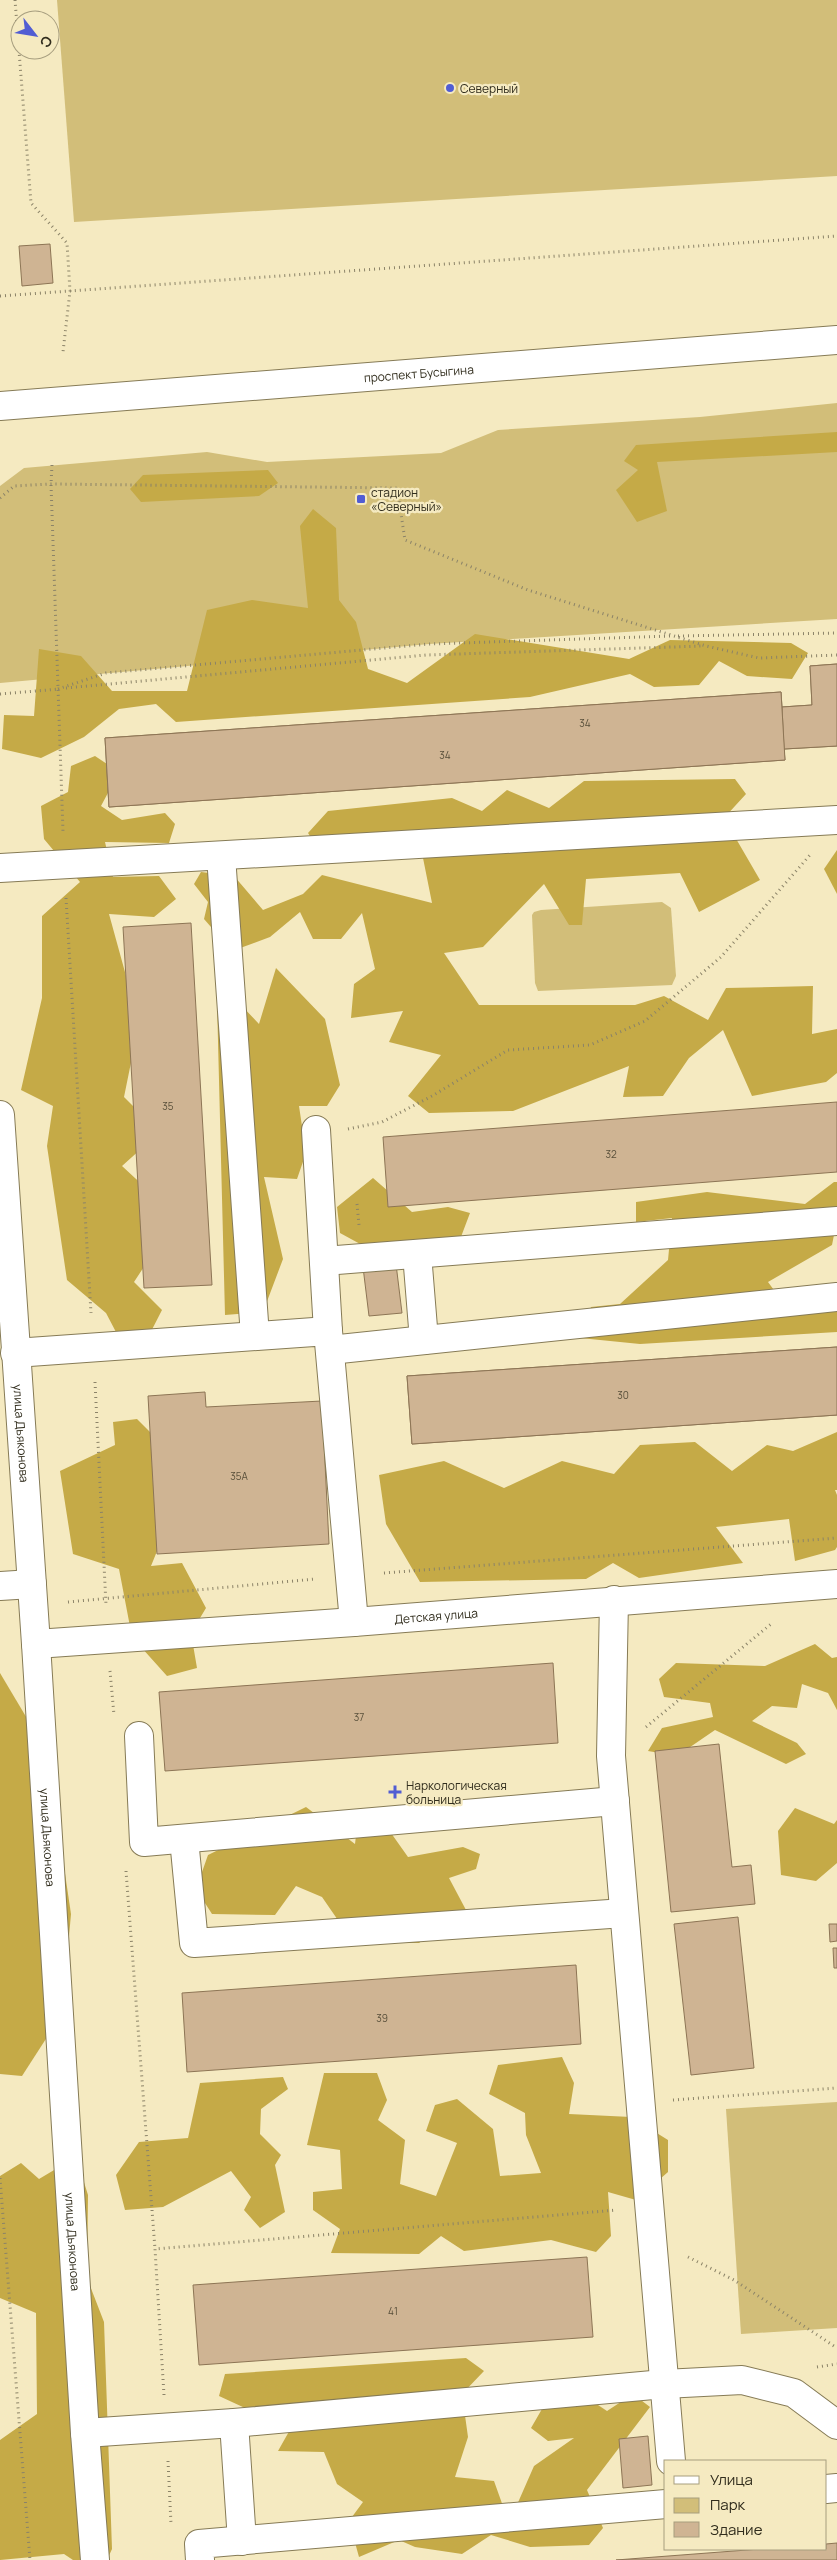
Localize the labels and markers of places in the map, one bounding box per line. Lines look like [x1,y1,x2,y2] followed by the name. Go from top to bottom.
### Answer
[460,80,518,97] place label: Северный
[444,82,456,94] marker: Северный
[371,484,442,515] place label: стадион «Северный»
[355,493,367,505] marker: стадион «Северный»
[406,1777,507,1808] place label: Наркологическая больница
[388,1785,402,1799] marker: Наркологическая больница

